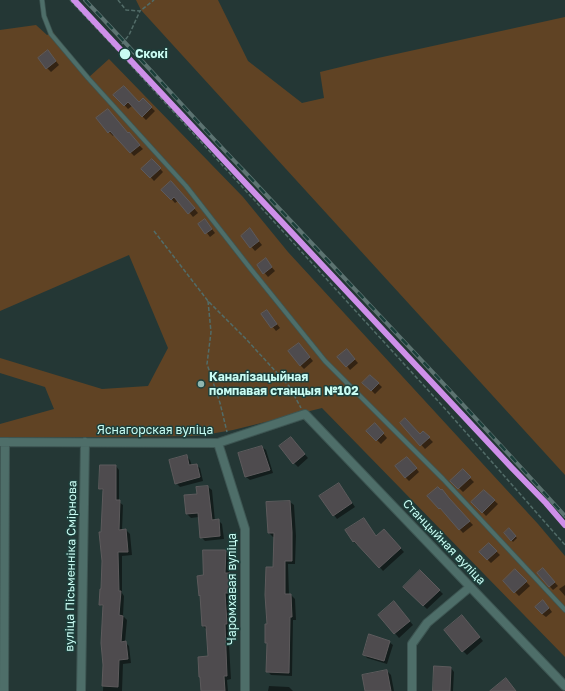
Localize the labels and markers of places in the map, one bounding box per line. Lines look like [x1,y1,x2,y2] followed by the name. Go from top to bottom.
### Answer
[118,47,132,61] marker: Скокі
[135,47,168,61] place label: Скокі
[209,370,359,398] place label: Каналізацыйная помпавая станцыя №102
[196,379,206,389] marker: Каналізацыйная помпавая станцыя №102

